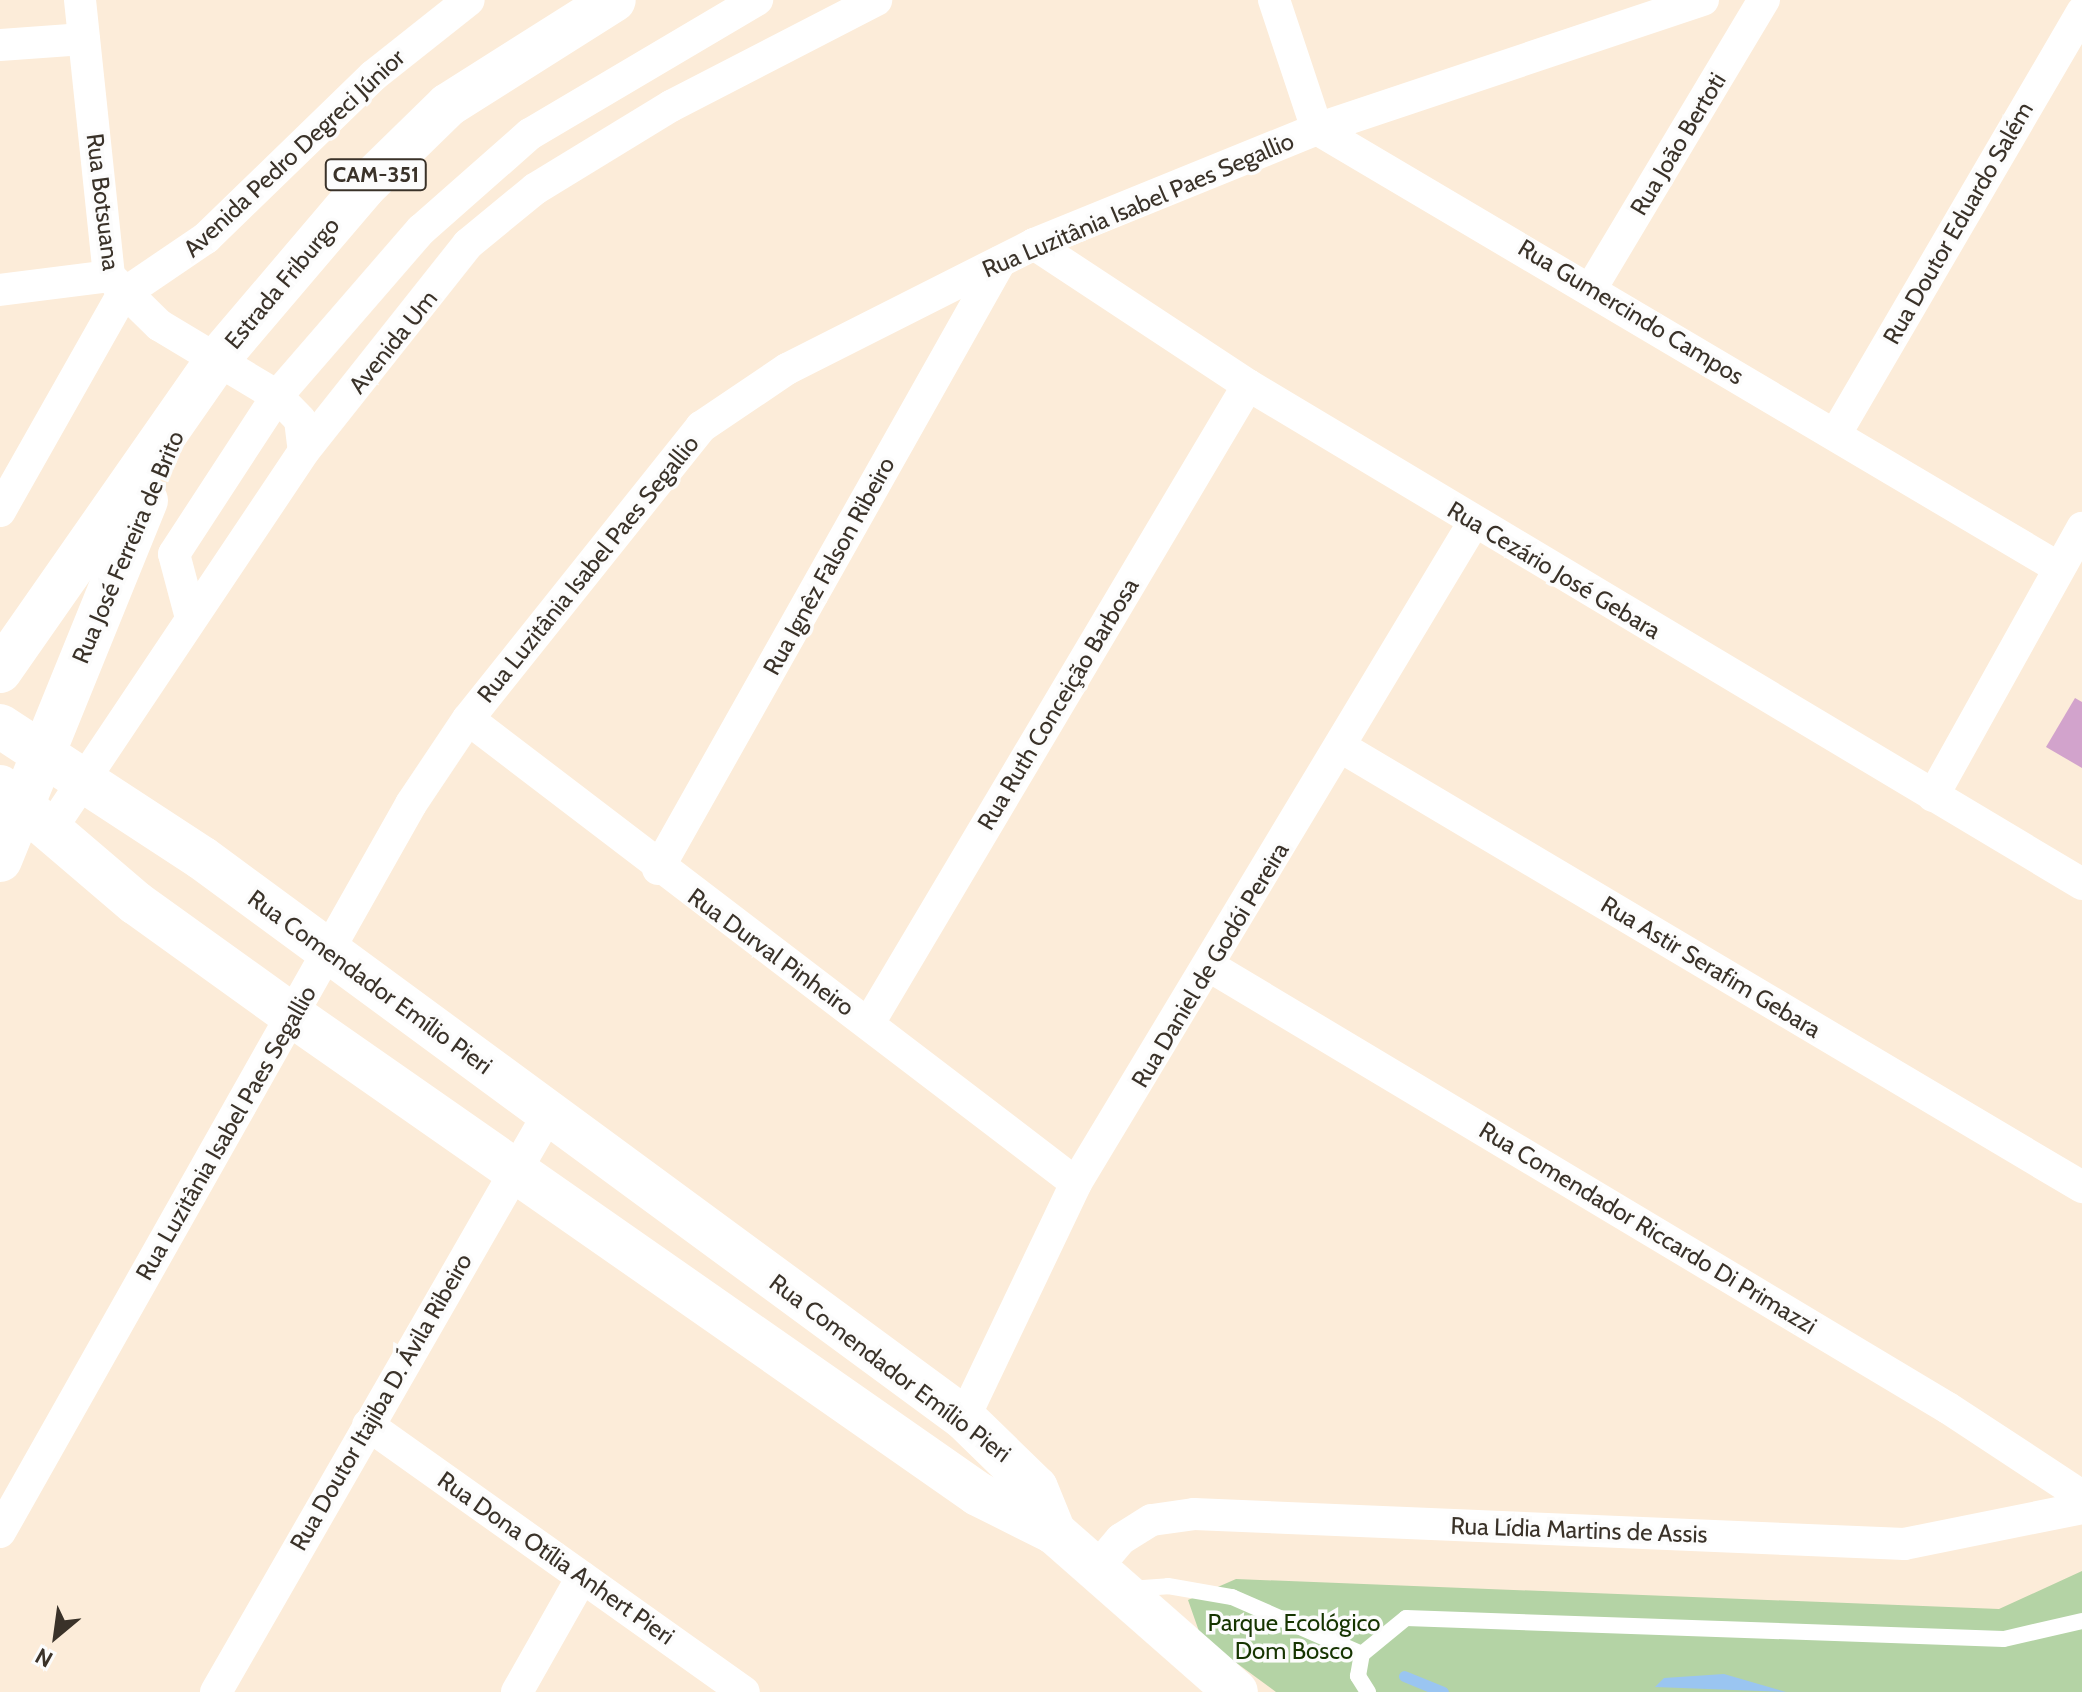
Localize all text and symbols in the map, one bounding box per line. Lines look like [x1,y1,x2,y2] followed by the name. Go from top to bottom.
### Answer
[178,43,410,263] street label: Avenida Pedro Degreci Júnior
[1624,68,1732,220] street label: Rua João Bertoti
[1877,97,2039,349] street label: Rua Doutor Eduardo Salém
[978,126,1298,284] street label: Rua Luzitânia Isabel Paes Segallio
[80,132,126,272] street label: Rua Botsuana
[324,157,428,193] road number: CAM-351
[219,211,345,355] street label: Estrada Friburgo
[1513,233,1749,391] street label: Rua Gumercindo Campos
[343,285,443,399] street label: Avenida Um
[66,426,190,668] street label: Rua José Ferreira de Brito
[471,430,705,708] street label: Rua Luzitânia Isabel Paes Segallio
[757,452,901,680] street label: Rua Ignêz Falson Ribeiro
[1442,495,1666,645] street label: Rua Cezário José Gebara
[971,573,1145,835] street label: Rua Ruth Conceição Barbosa
[1125,837,1295,1093] street label: Rua Daniel de Godói Pereira
[682,882,860,1022] street label: Rua Durval Pinheiro
[242,884,498,1080] street label: Rua Comendador Emílio Pieri
[1596,890,1826,1044] street label: Rua Astir Serafim Gebara
[130,981,322,1285] street label: Rua Luzitânia Isabel Paes Segallio
[1474,1116,1822,1340] street label: Rua Comendador Riccardo Di Primazzi
[284,1248,478,1556] street label: Rua Doutor Itajiba D. Ávila Ribeiro
[764,1268,1016,1468] street label: Rua Comendador Emílio Pieri
[432,1465,680,1651] street label: Rua Dona Otília Anhert Pieri
[1450,1511,1708,1549] street label: Rua Lídia Martins de Assis
[16,1596,96,1676] north arrow
[1208,1609,1380,1665] park label: Parque Ecológico Dom Bosco
[31,1642,57,1673] text: N

